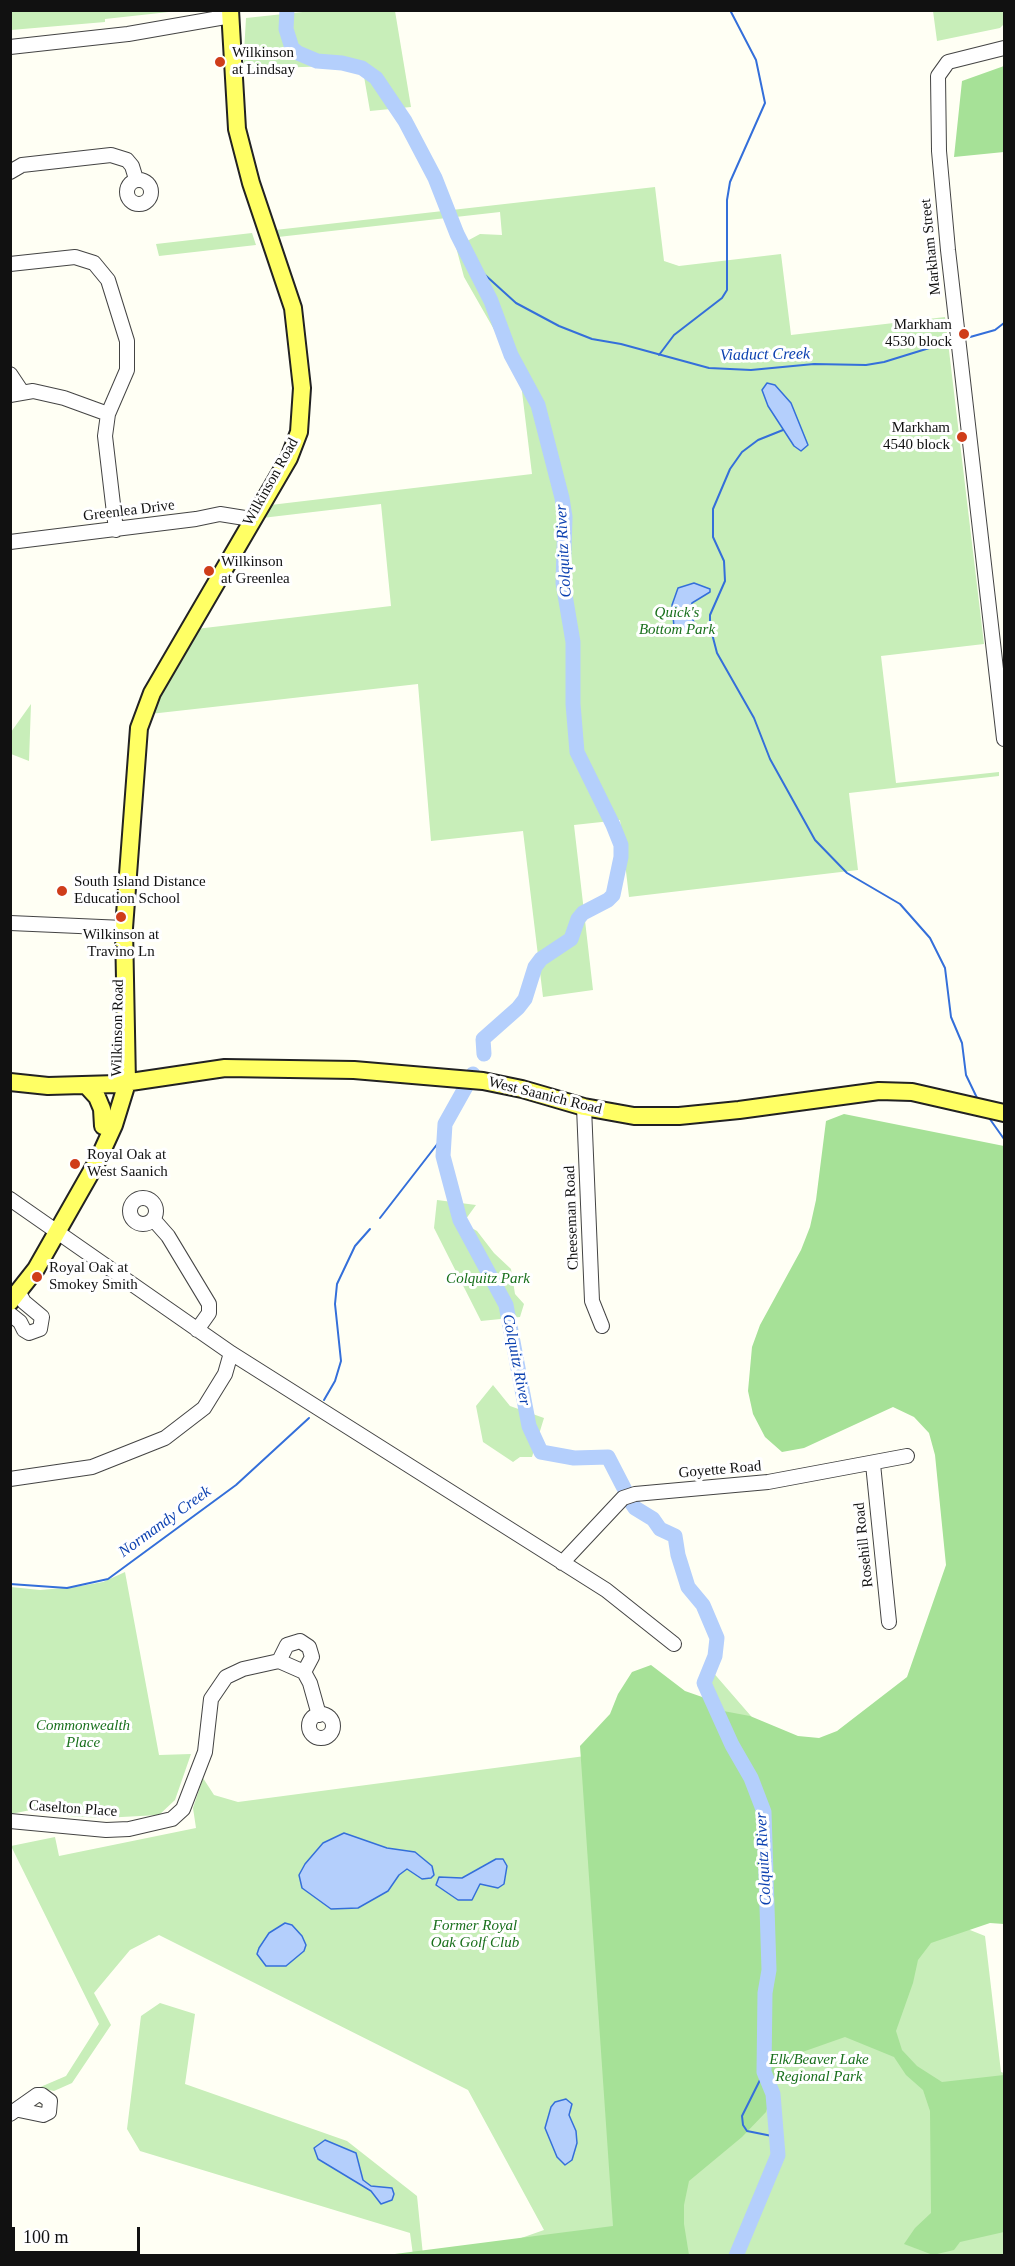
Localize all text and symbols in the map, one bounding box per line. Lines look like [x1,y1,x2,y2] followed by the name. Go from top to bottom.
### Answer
[232,44,295,79] place label: Wilkinson at Lindsay
[213,55,227,69] marker: Wilkinson at Lindsay
[917,198,945,296] street label: Markham Street
[885,316,952,351] place label: Markham 4530 block
[957,327,971,341] marker: Markham 4530 block
[720,345,810,365] water label: Viaduct Creek
[883,419,950,454] place label: Markham 4540 block
[955,430,969,444] marker: Markham 4540 block
[240,435,302,529] street label: Wilkinson Road
[82,496,176,526] street label: Greenlea Drive
[552,504,576,598] water label: Colquitz River
[221,553,290,588] place label: Wilkinson at Greenlea
[202,564,216,578] marker: Wilkinson at Greenlea
[639,604,715,639] park label: Quick's Bottom Park
[74,873,206,908] place label: South Island Distance Education School
[55,884,69,898] marker: South Island Distance Education School
[114,910,128,924] marker: Wilkinson at Travino Ln
[83,926,159,961] place label: Wilkinson at Travino Ln
[108,979,128,1077] street label: Wilkinson Road
[486,1073,604,1119] street label: West Saanich Road
[87,1146,168,1181] place label: Royal Oak at West Saanich
[68,1157,82,1171] marker: Royal Oak at West Saanich
[561,1165,583,1271] street label: Cheeseman Road
[49,1259,138,1294] place label: Royal Oak at Smokey Smith
[30,1270,44,1284] marker: Royal Oak at Smokey Smith
[446,1270,530,1288] park label: Colquitz Park
[498,1313,534,1407] water label: Colquitz River
[678,1457,762,1483] street label: Goyette Road
[115,1482,215,1562] water label: Normandy Creek
[851,1502,877,1588] street label: Rosehill Road
[36,1717,130,1752] park label: Commonwealth Place
[28,1797,118,1821] street label: Caselton Place
[752,1812,776,1906] water label: Colquitz River
[431,1917,519,1952] park label: Former Royal Oak Golf Club
[769,2051,869,2086] park label: Elk/Beaver Lake Regional Park
[15,2215,142,2253] scale bar
[23,2227,69,2247] text: 100 m

